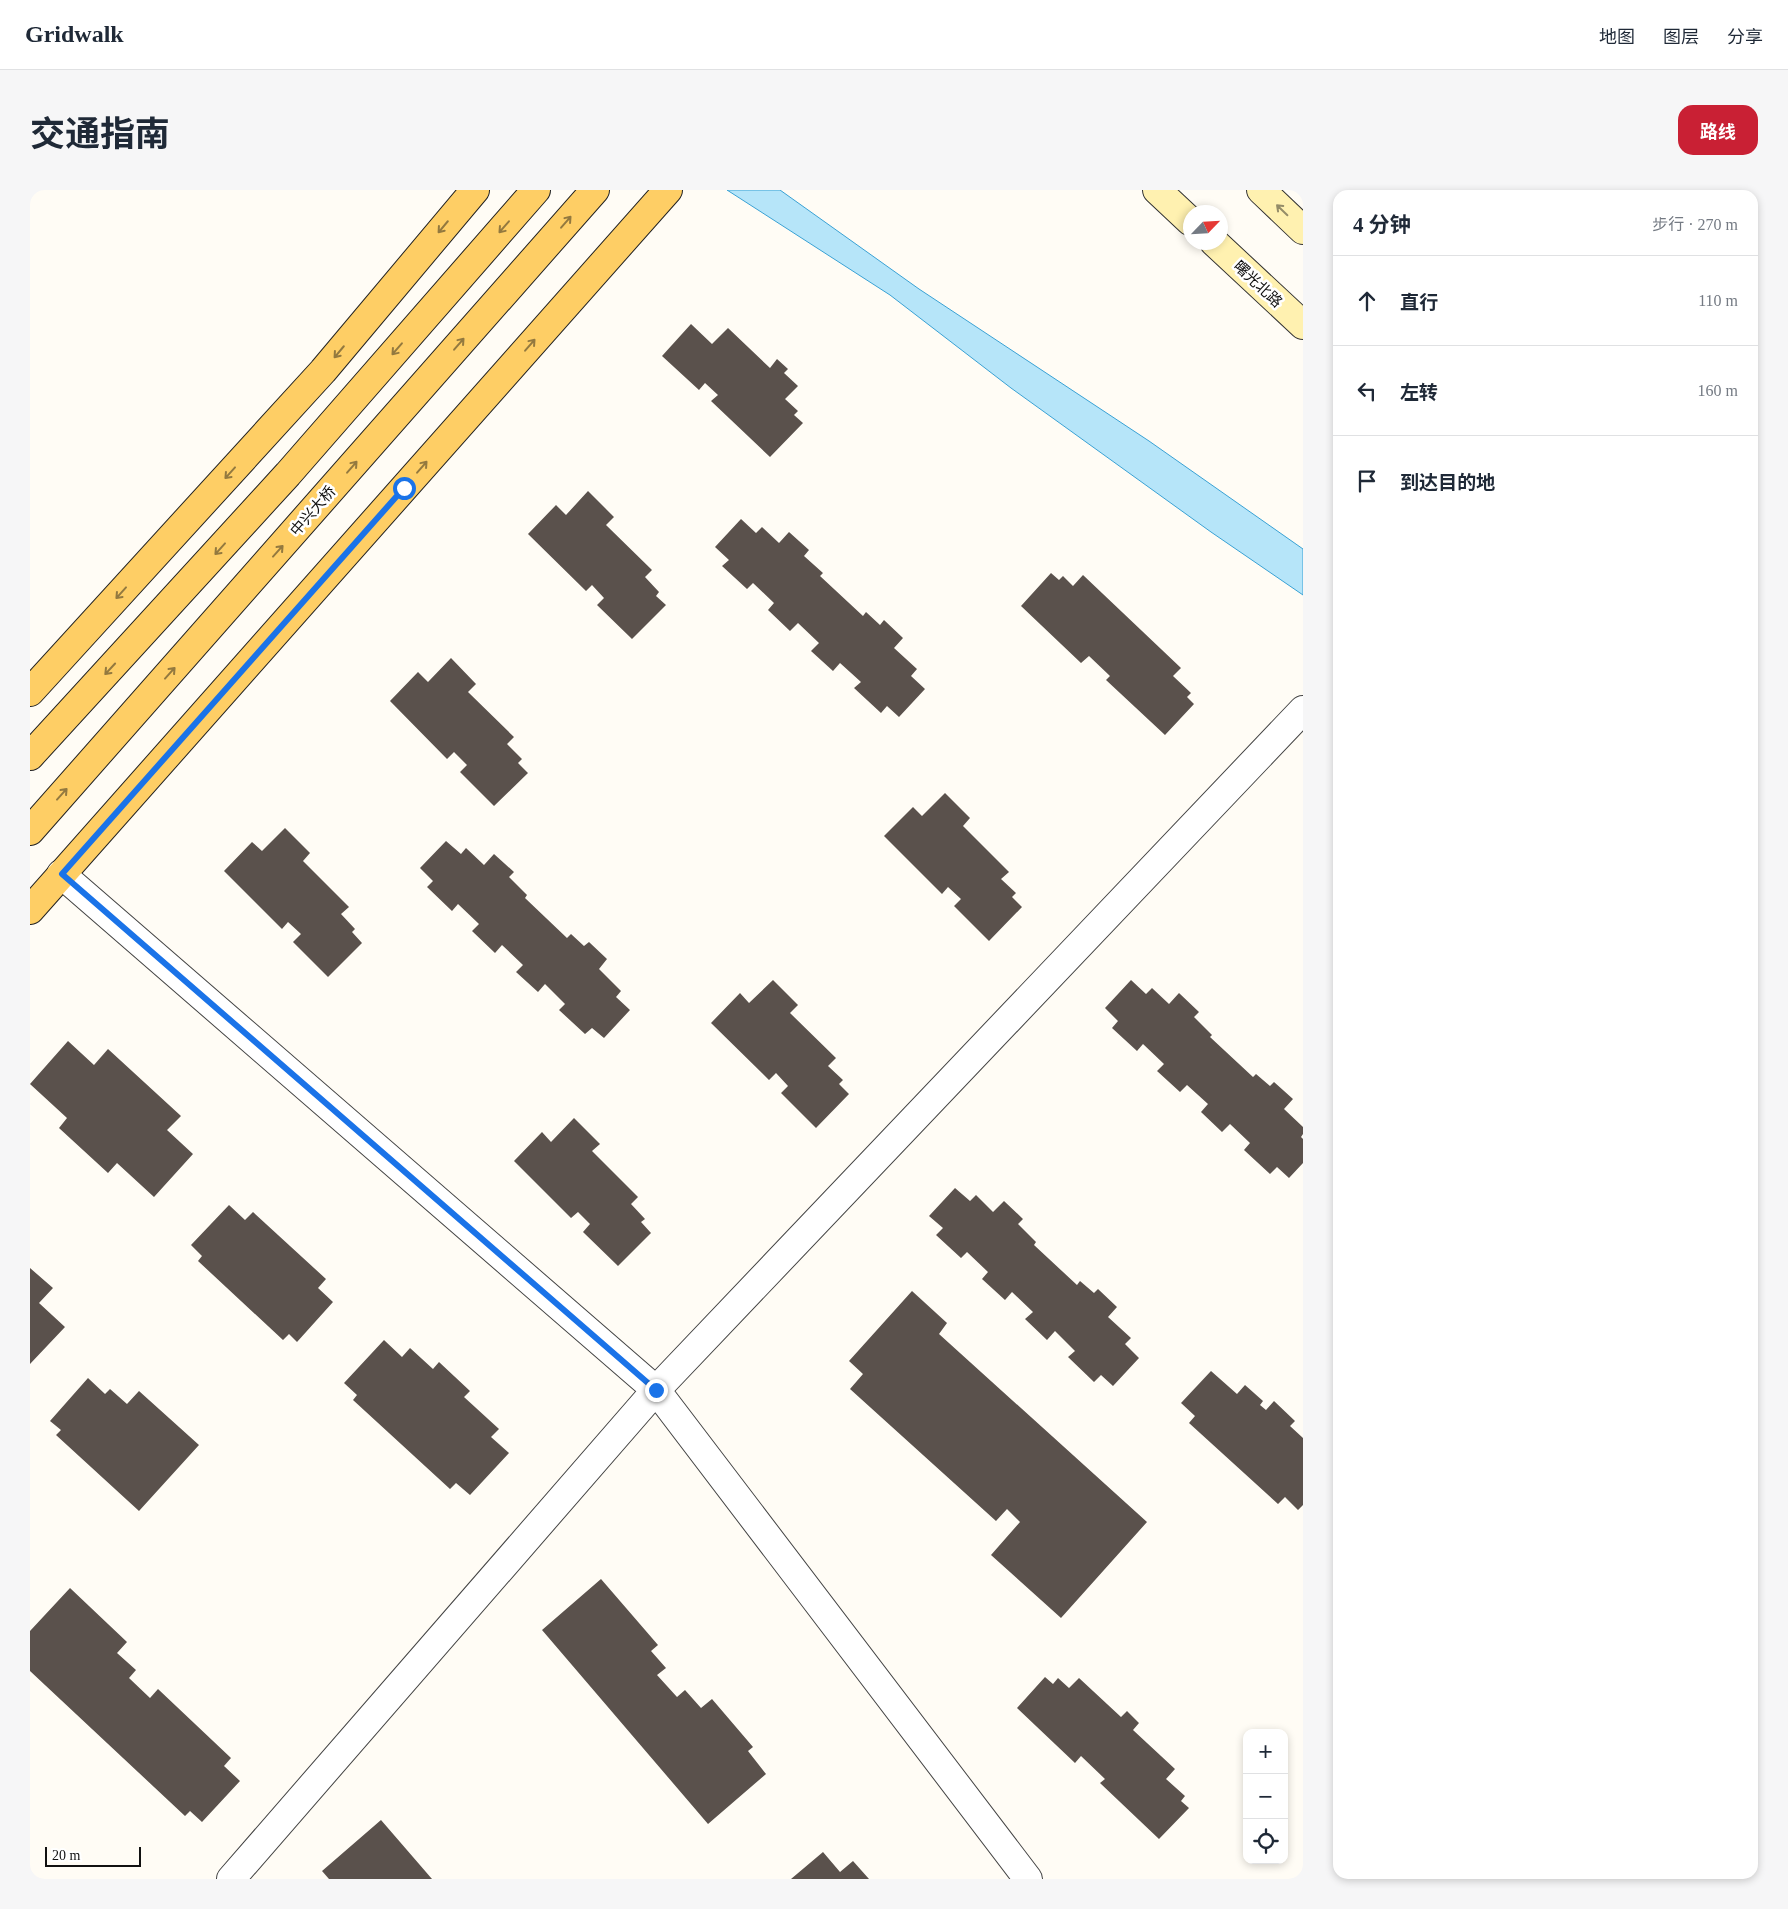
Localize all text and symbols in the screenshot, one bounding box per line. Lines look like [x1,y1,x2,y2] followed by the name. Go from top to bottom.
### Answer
[25,21,124,47] text: Gridwalk
[1599,27,1635,47] text: 地图
[1663,27,1699,47] text: 图层
[1727,27,1763,47] text: 分享
[1678,105,1758,155] button: 路线
[30,115,170,154] text: 交通指南
[1276,204,1289,216] one-way arrow
[1183,205,1228,250] north arrow
[1353,213,1411,237] text: 4 分钟
[561,216,572,229] one-way arrow
[1652,216,1738,233] text: 步行 · 270 m
[499,220,510,233] one-way arrow
[438,221,449,234] one-way arrow
[1231,257,1286,310] street label: 曙光北路
[1353,287,1381,315] icon: ahead
[1400,292,1438,313] text: 直行
[1698,292,1738,309] text: 110 m
[454,338,465,351] one-way arrow
[524,339,536,352] one-way arrow
[392,342,403,355] one-way arrow
[334,345,345,358] one-way arrow
[1353,377,1381,405] icon: left
[1400,382,1438,403] text: 左转
[1698,382,1738,399] text: 160 m
[347,460,358,473] one-way arrow
[416,461,428,474] one-way arrow
[224,466,236,479] one-way arrow
[1353,467,1381,495] icon: arrive
[1400,472,1495,493] text: 到达目的地
[393,477,416,500] route start
[287,483,339,539] street label: 中兴大桥
[214,543,225,556] one-way arrow
[272,545,284,558] one-way arrow
[115,586,127,599] one-way arrow
[104,662,116,675] one-way arrow
[164,666,176,679] one-way arrow
[57,788,68,801] one-way arrow
[645,1379,668,1402] route end
[1243,1729,1288,1864] map controls
[1243,1729,1288,1774] button: +
[1243,1774,1288,1819] button: −
[1243,1819,1288,1864] button: locate
[45,1844,141,1867] scale bar
[52,1848,80,1863] text: 20 m

